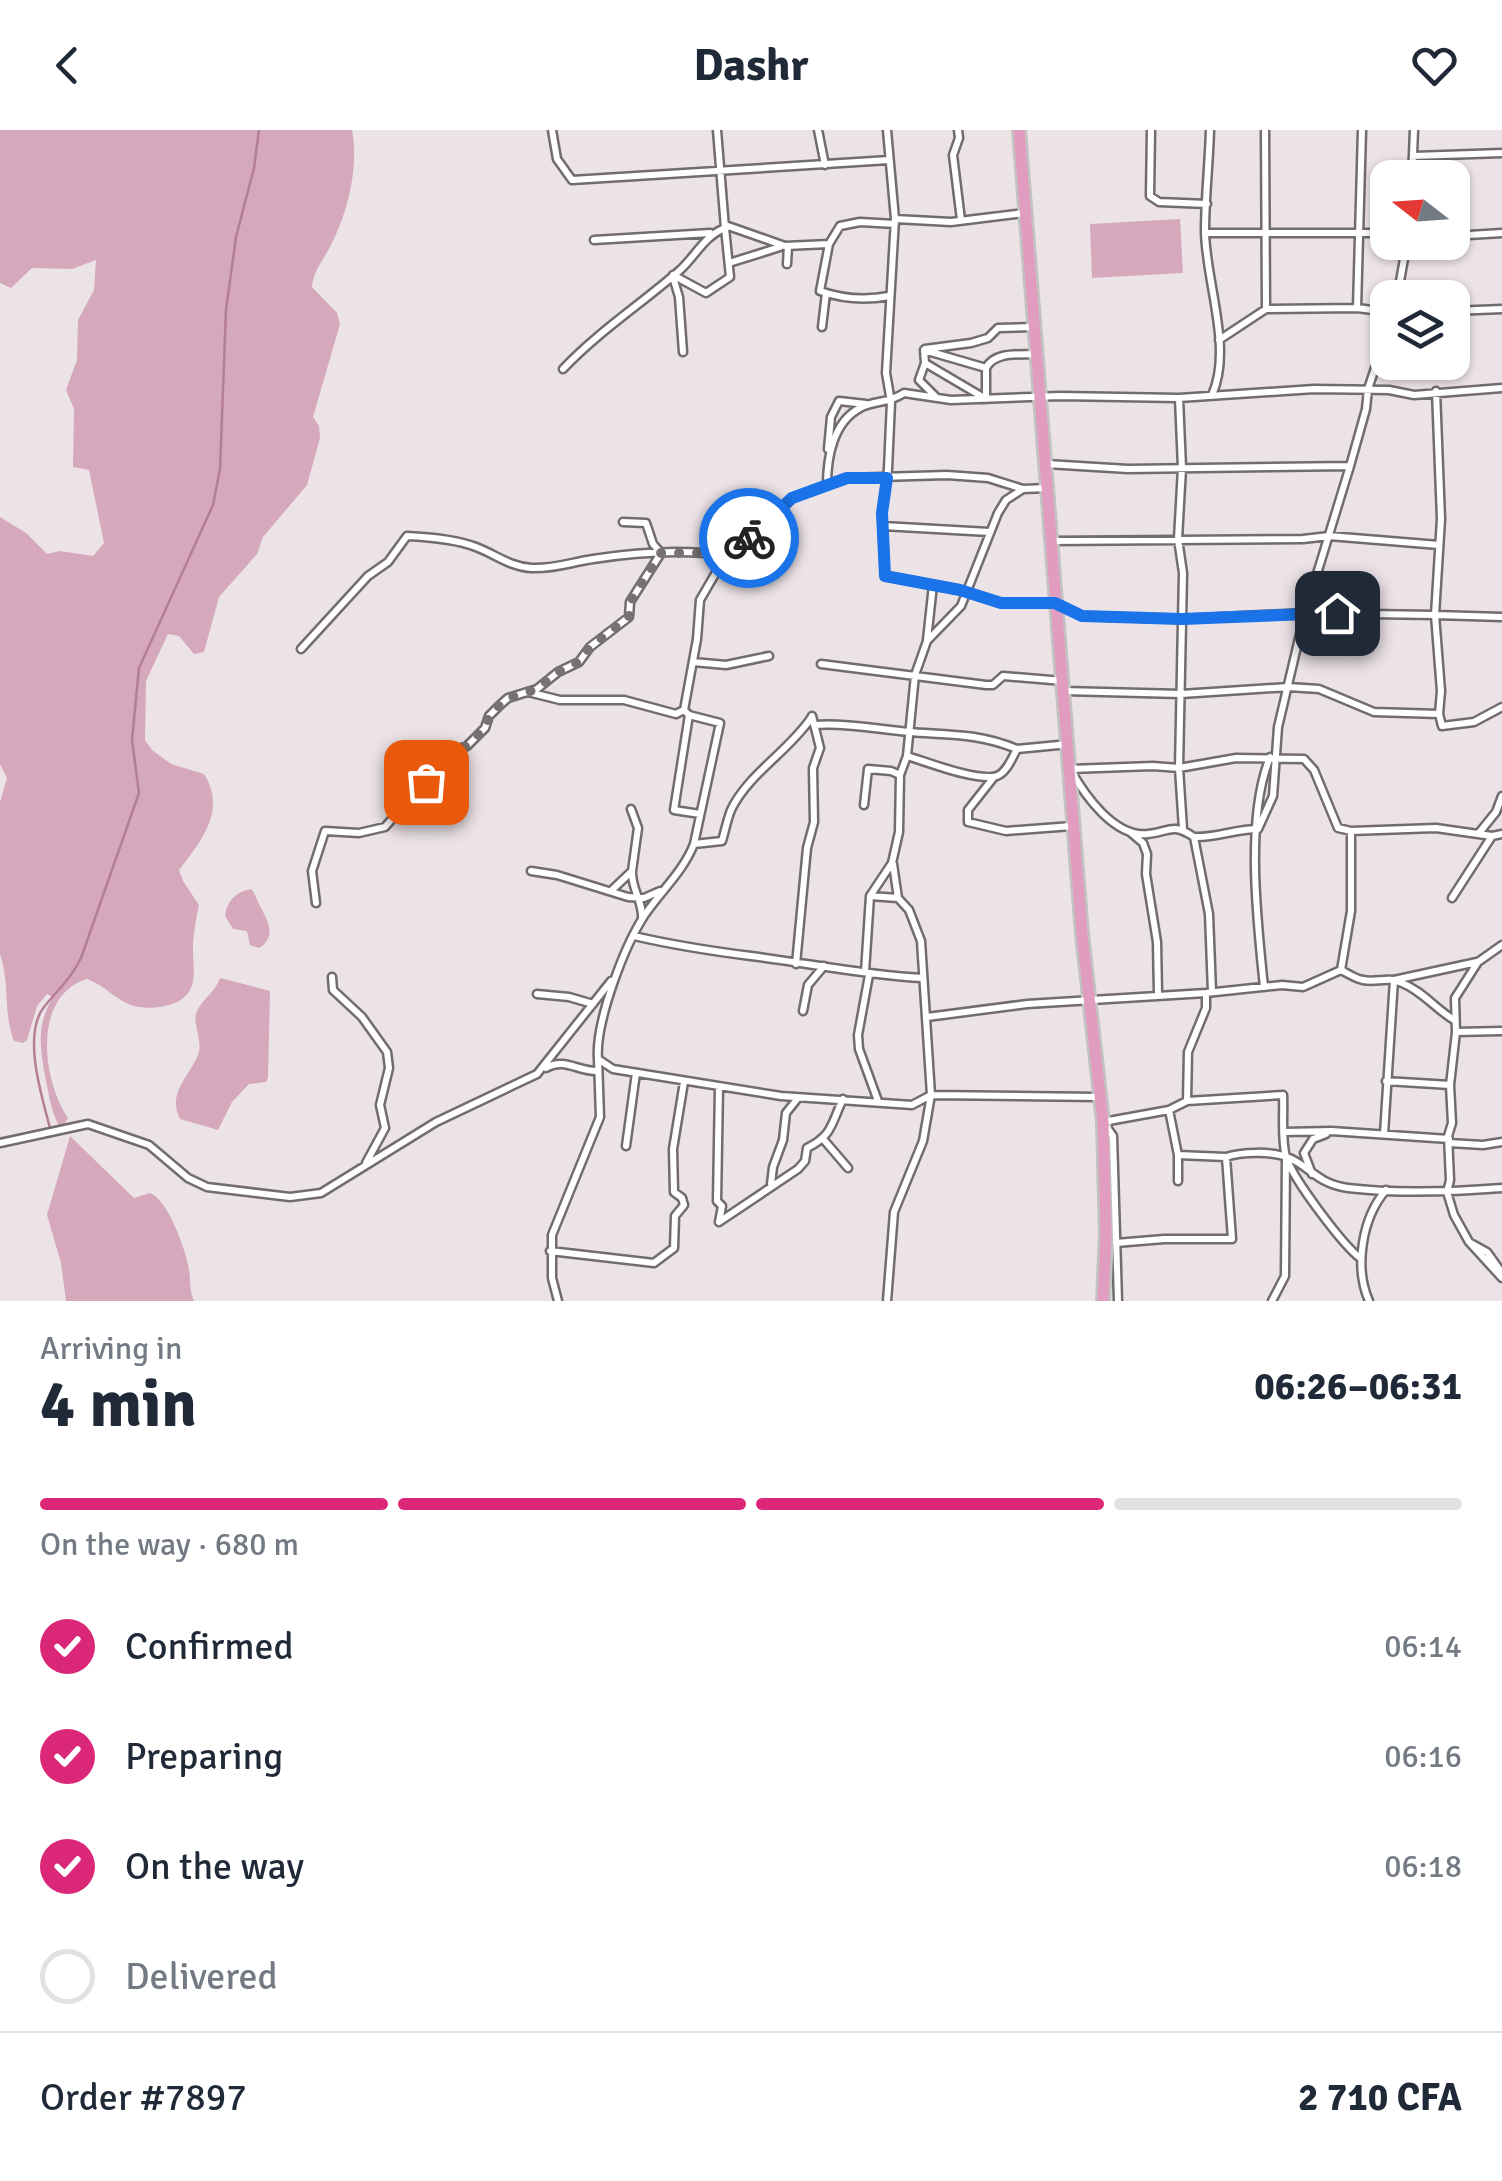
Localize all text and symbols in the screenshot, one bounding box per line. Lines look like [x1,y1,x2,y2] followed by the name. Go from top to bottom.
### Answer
[40,38,95,93] icon: back
[694,38,808,93] text: Dashr
[1407,38,1462,93] icon: heart
[1370,160,1470,260] north arrow
[1370,160,1470,380] map controls
[1370,280,1470,380] button: layers
[699,488,799,588] courier
[722,511,777,566] icon: bike
[1295,571,1380,656] pin
[1310,586,1365,641] icon: home
[384,740,469,825] pin
[399,755,454,810] icon: bag
[40,1329,182,1368] text: Arriving in
[1254,1363,1462,1410] text: 06:26–06:31
[40,1365,197,1445] text: 4 min
[40,1525,299,1564] text: On the way · 680 m
[40,1619,95,1674] icon: check
[125,1623,294,1670] text: Confirmed
[1384,1627,1462,1666] text: 06:14
[40,1729,95,1784] icon: check
[125,1733,283,1780] text: Preparing
[1384,1737,1462,1776] text: 06:16
[40,1839,95,1894] icon: check
[125,1843,304,1890] text: On the way
[1384,1847,1462,1886] text: 06:18
[125,1953,278,2000] text: Delivered
[40,2074,247,2121] text: Order #7897
[1298,2074,1462,2121] text: 2 710 CFA

